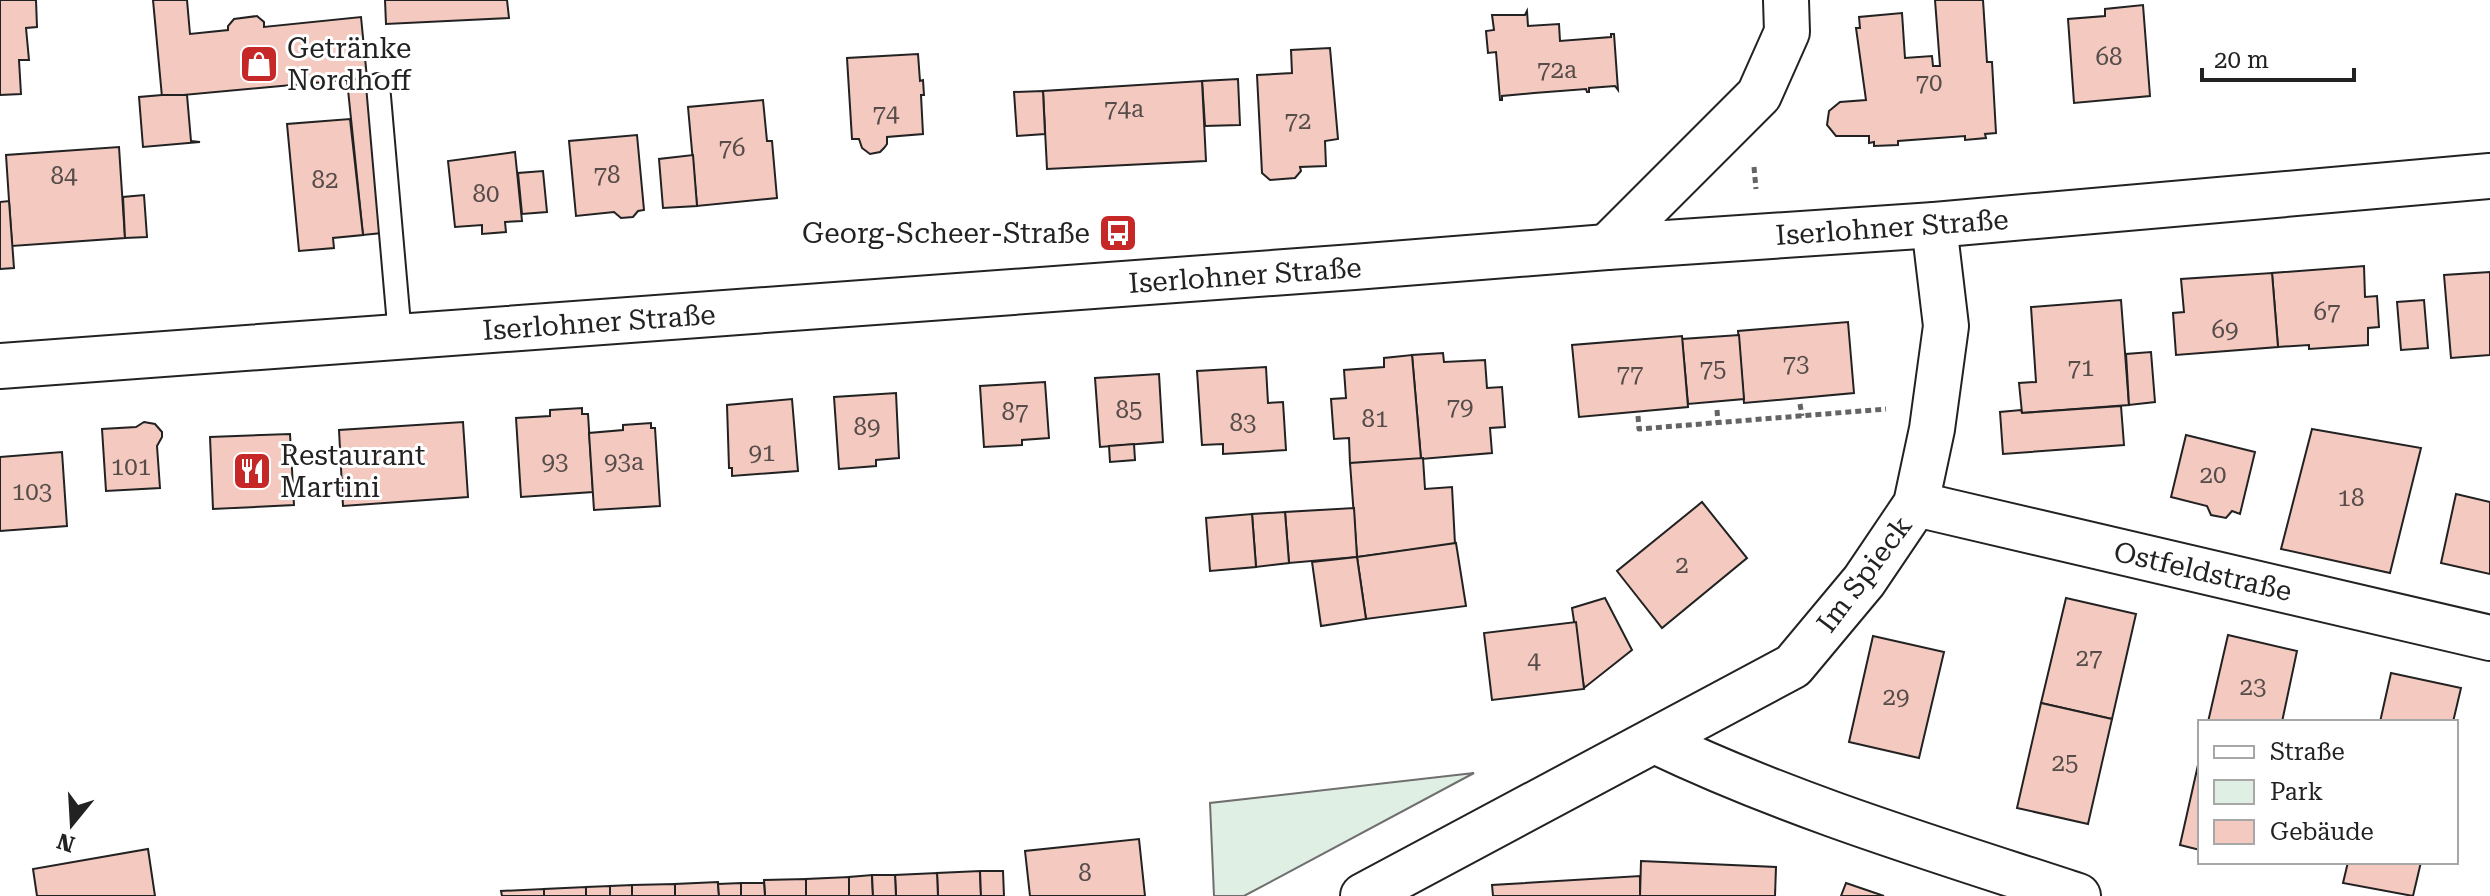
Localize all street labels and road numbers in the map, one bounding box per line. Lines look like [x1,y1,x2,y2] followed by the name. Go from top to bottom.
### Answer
[1774,203,2010,252] street label: Iserlohner Straße
[1127,251,1363,300] street label: Iserlohner Straße
[481,298,717,347] street label: Iserlohner Straße
[1810,510,1919,639] street label: Im Spieck
[2111,535,2295,608] street label: Ostfeldstraße

